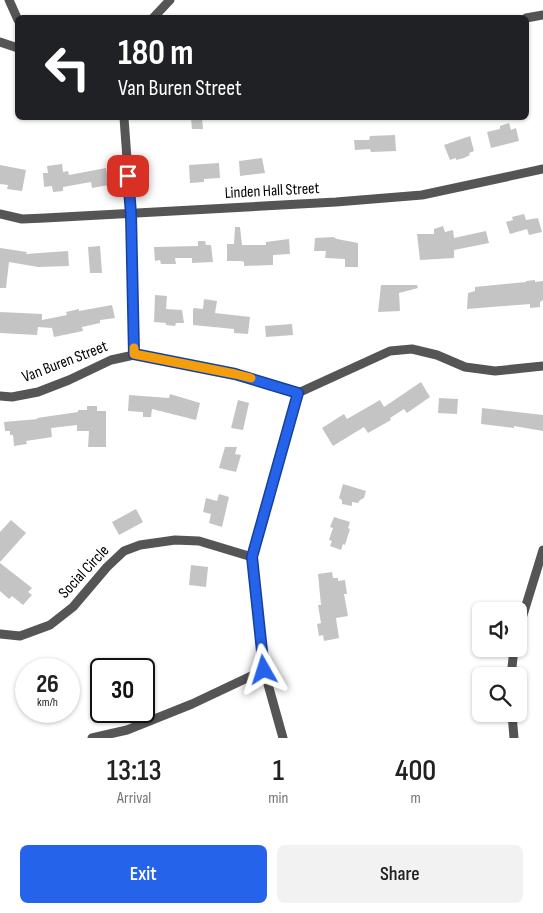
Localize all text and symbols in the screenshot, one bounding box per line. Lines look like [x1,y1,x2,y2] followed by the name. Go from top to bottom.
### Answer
[118,32,194,75] text: 180 m
[35,35,100,100] icon: left
[118,75,242,102] text: Van Buren Street
[107,155,149,197] pin
[114,162,142,190] icon: arrive
[224,179,320,203] street label: Linden Hall Street
[20,337,111,387] street label: Van Buren Street
[55,542,113,602] street label: Social Circle
[472,602,527,722] map controls
[472,602,527,657] button: sound
[237,643,289,695] position arrow
[90,658,155,723] speed limit sign: 30
[472,667,527,722] button: search
[36,669,59,700] text: 26
[37,695,58,710] text: km/h
[107,753,162,789] text: 13:13
[273,753,284,789] text: 1
[395,753,436,789] text: 400
[117,789,151,808] text: Arrival
[268,789,288,808] text: min
[411,789,421,808] text: m
[20,845,267,903] button: Exit
[277,845,523,903] button: Share

